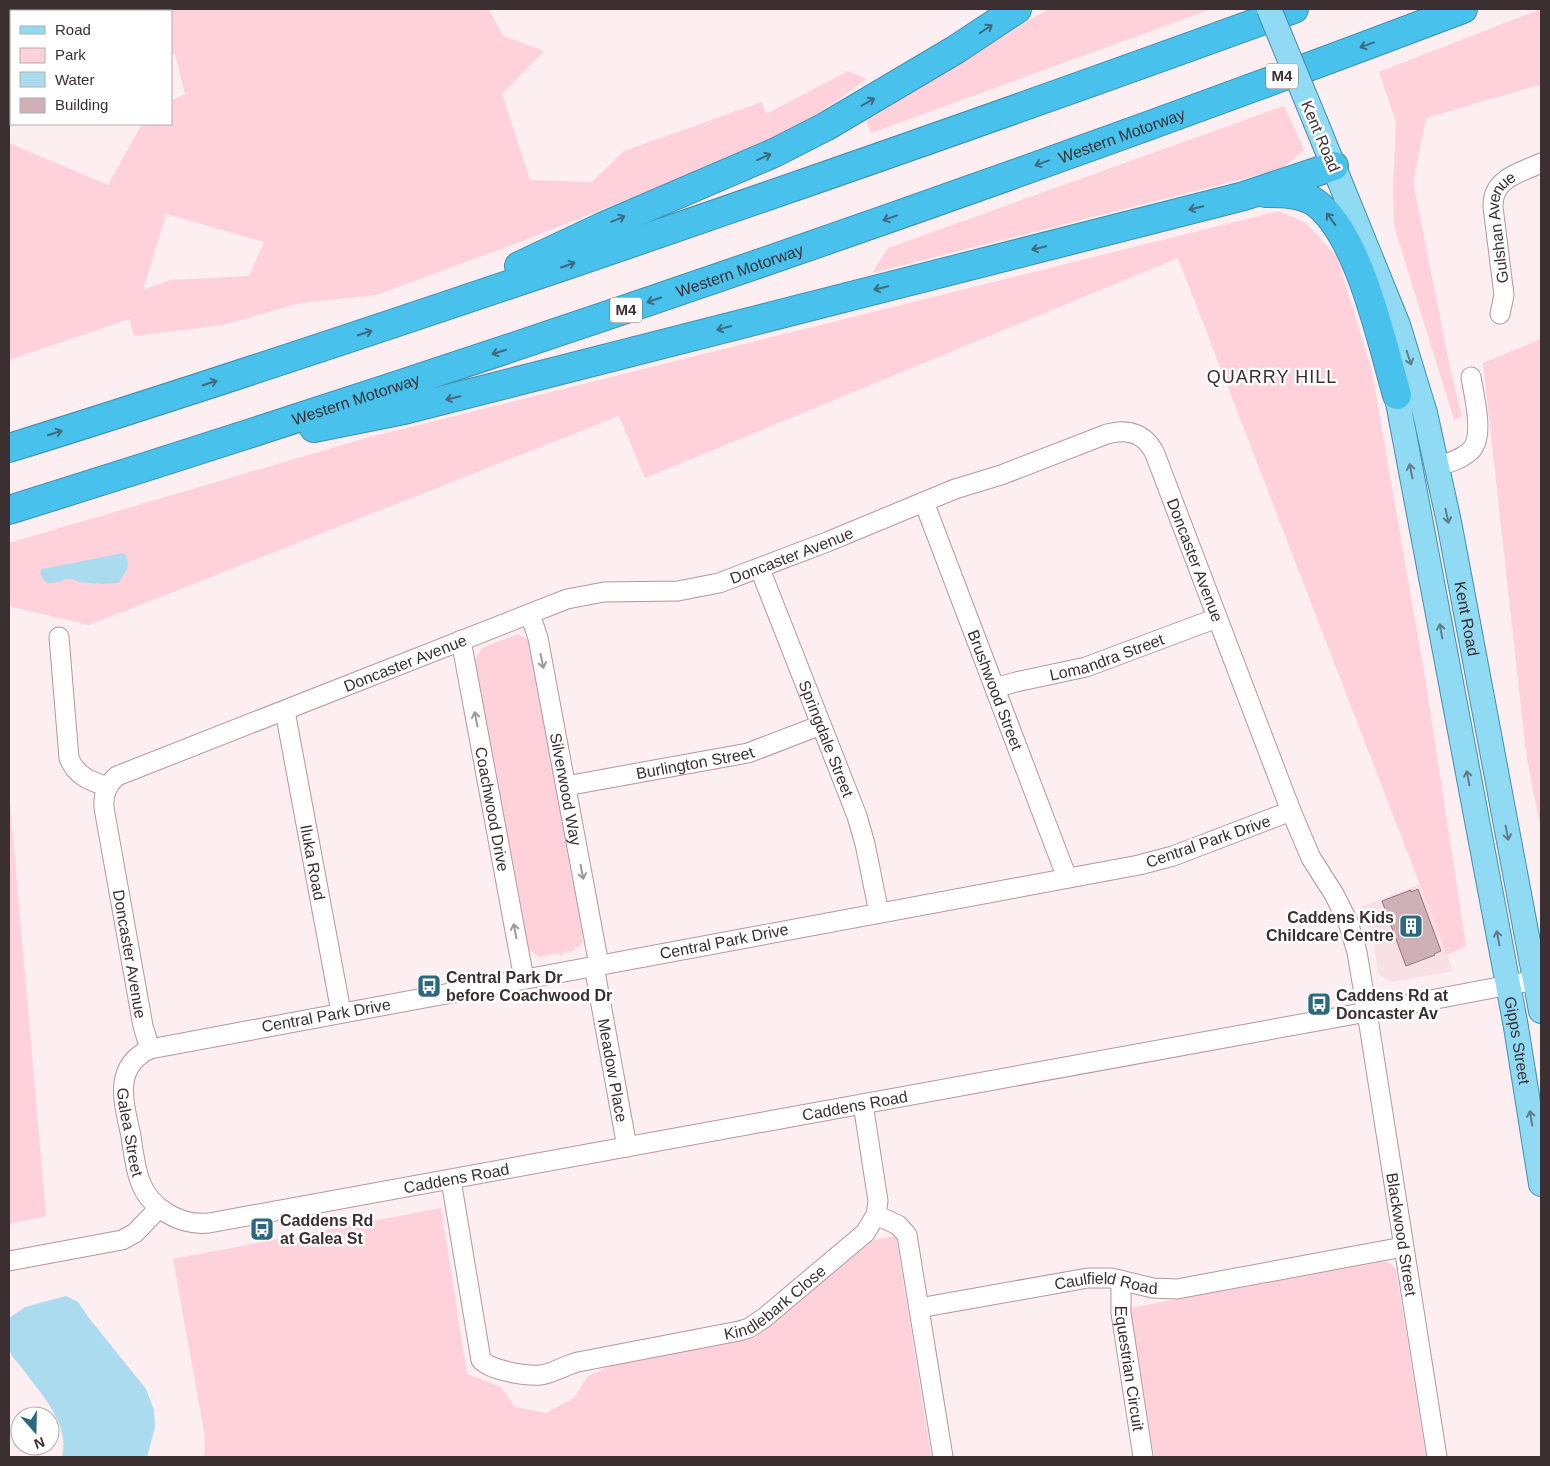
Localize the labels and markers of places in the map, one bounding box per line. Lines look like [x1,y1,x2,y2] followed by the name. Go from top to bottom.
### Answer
[1266,909,1394,944] place label: Caddens Kids Childcare Centre
[1398,913,1424,939] building icon: Caddens Kids Childcare Centre
[446,969,612,1004] place label: Central Park Dr before Coachwood Dr
[416,973,442,999] bus stop icon: Central Park Dr before Coachwood Dr
[1336,987,1449,1022] place label: Caddens Rd at Doncaster Av
[1306,991,1332,1017] bus stop icon: Caddens Rd at Doncaster Av
[280,1212,373,1247] place label: Caddens Rd at Galea St
[249,1216,275,1242] bus stop icon: Caddens Rd at Galea St

